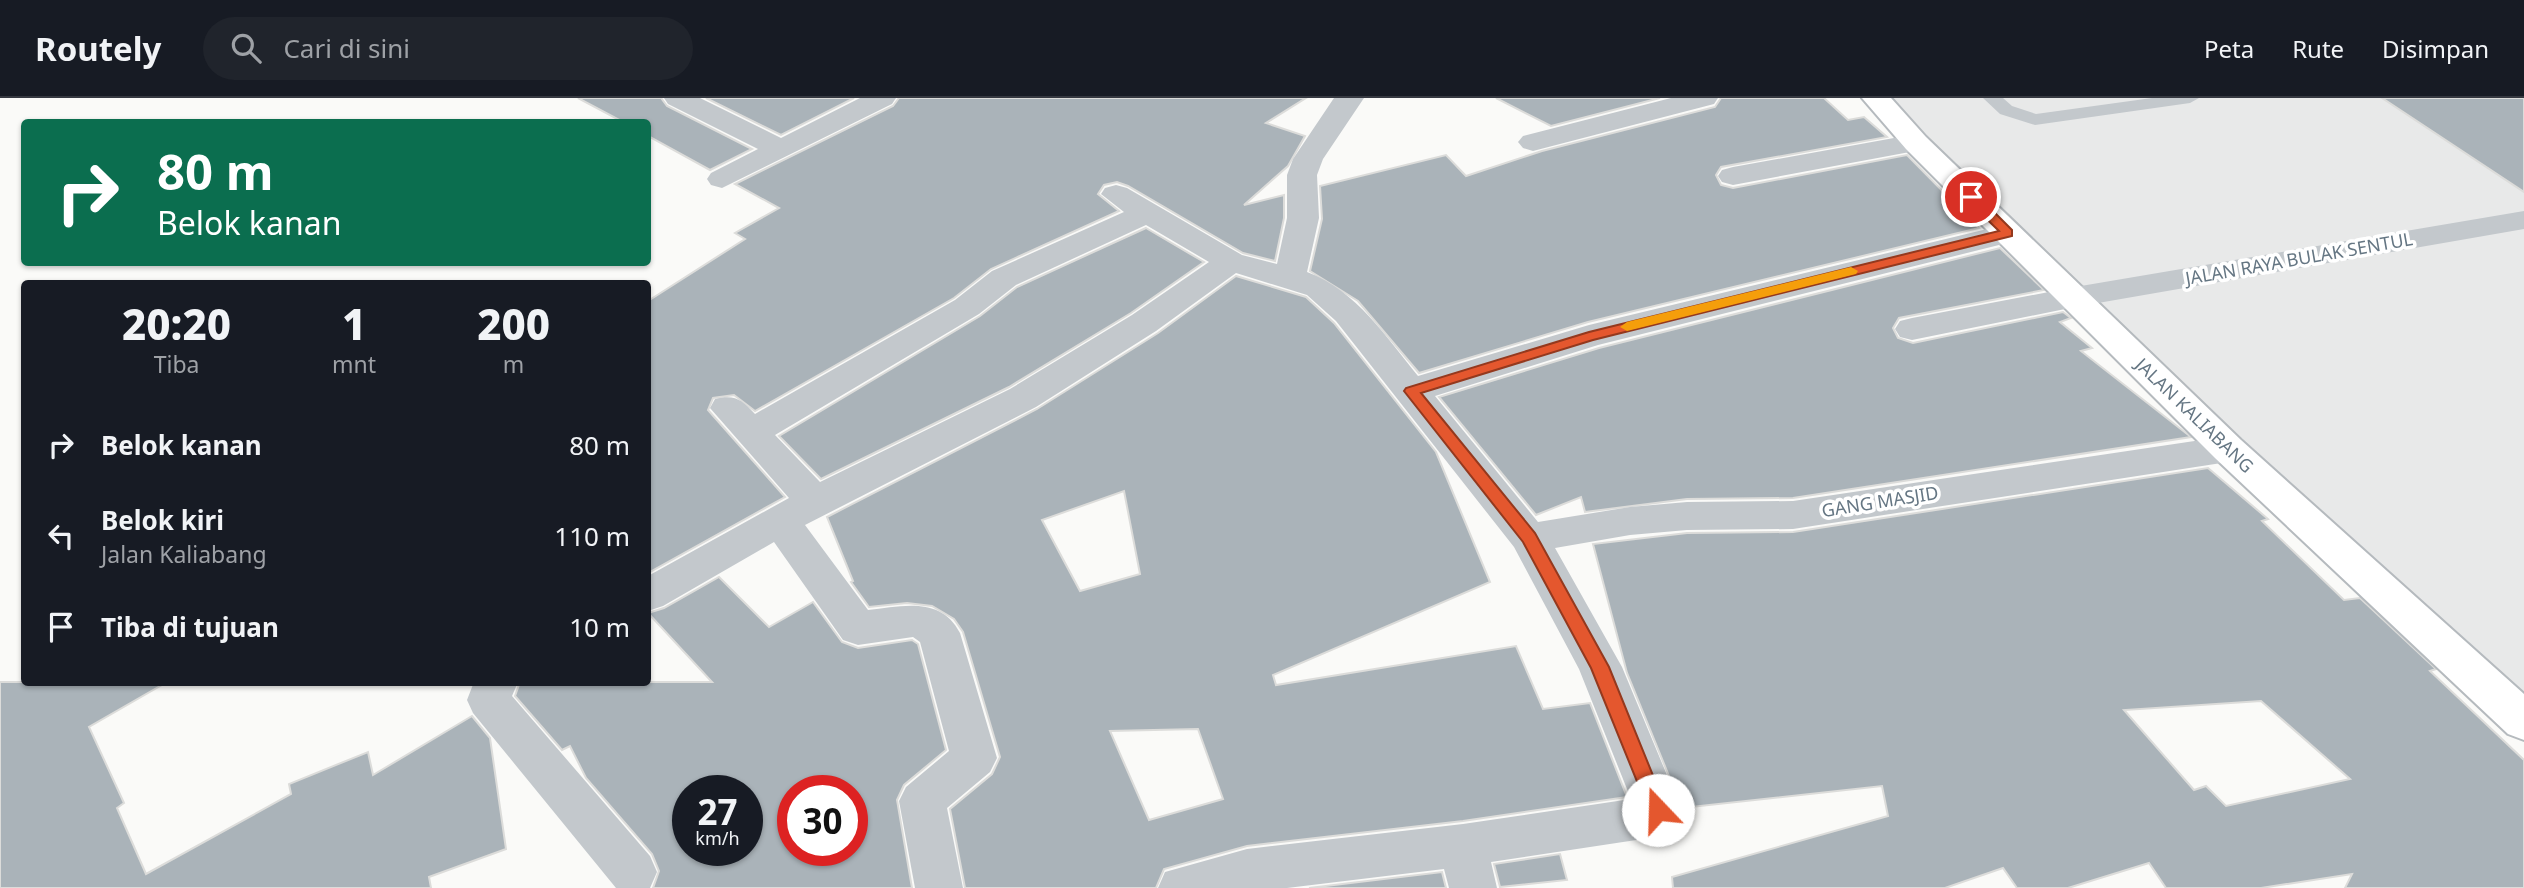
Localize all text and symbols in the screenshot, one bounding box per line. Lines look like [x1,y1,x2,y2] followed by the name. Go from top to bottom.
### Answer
[203,17,693,80] search box
[35,26,161,71] text: Routely
[227,29,265,67] icon: search
[283,30,410,66] text: Cari di sini
[2204,32,2254,65] text: Peta
[2292,32,2344,65] text: Rute
[2382,32,2489,65] text: Disimpan
[157,138,274,204] text: 80 m
[42,147,133,238] icon: right
[1941,167,2001,227] pin
[1952,178,1990,216] icon: arrive
[157,201,341,244] text: Belok kanan
[2181,226,2415,290] street label: JALAN RAYA BULAK SENTUL
[122,295,231,352] text: 20:20
[342,295,366,352] text: 1
[477,295,550,352] text: 200
[154,348,199,380] text: Tiba
[332,348,376,380] text: mnt
[503,348,524,380] text: m
[2129,351,2259,478] street label: JALAN KALIABANG
[42,426,80,464] icon: right
[101,427,262,463] text: Belok kanan
[569,427,630,463] text: 80 m
[1820,480,1940,522] street label: GANG MASJID
[101,502,224,538] text: Belok kiri
[42,517,80,555] icon: left
[554,518,630,554] text: 110 m
[101,538,267,570] text: Jalan Kaliabang
[42,608,80,646] icon: arrive
[101,609,279,645] text: Tiba di tujuan
[569,609,630,645] text: 10 m
[1621,773,1695,847] position arrow
[777,775,868,866] speed limit sign: 30
[697,788,738,835] text: 27
[695,826,740,850] text: km/h

